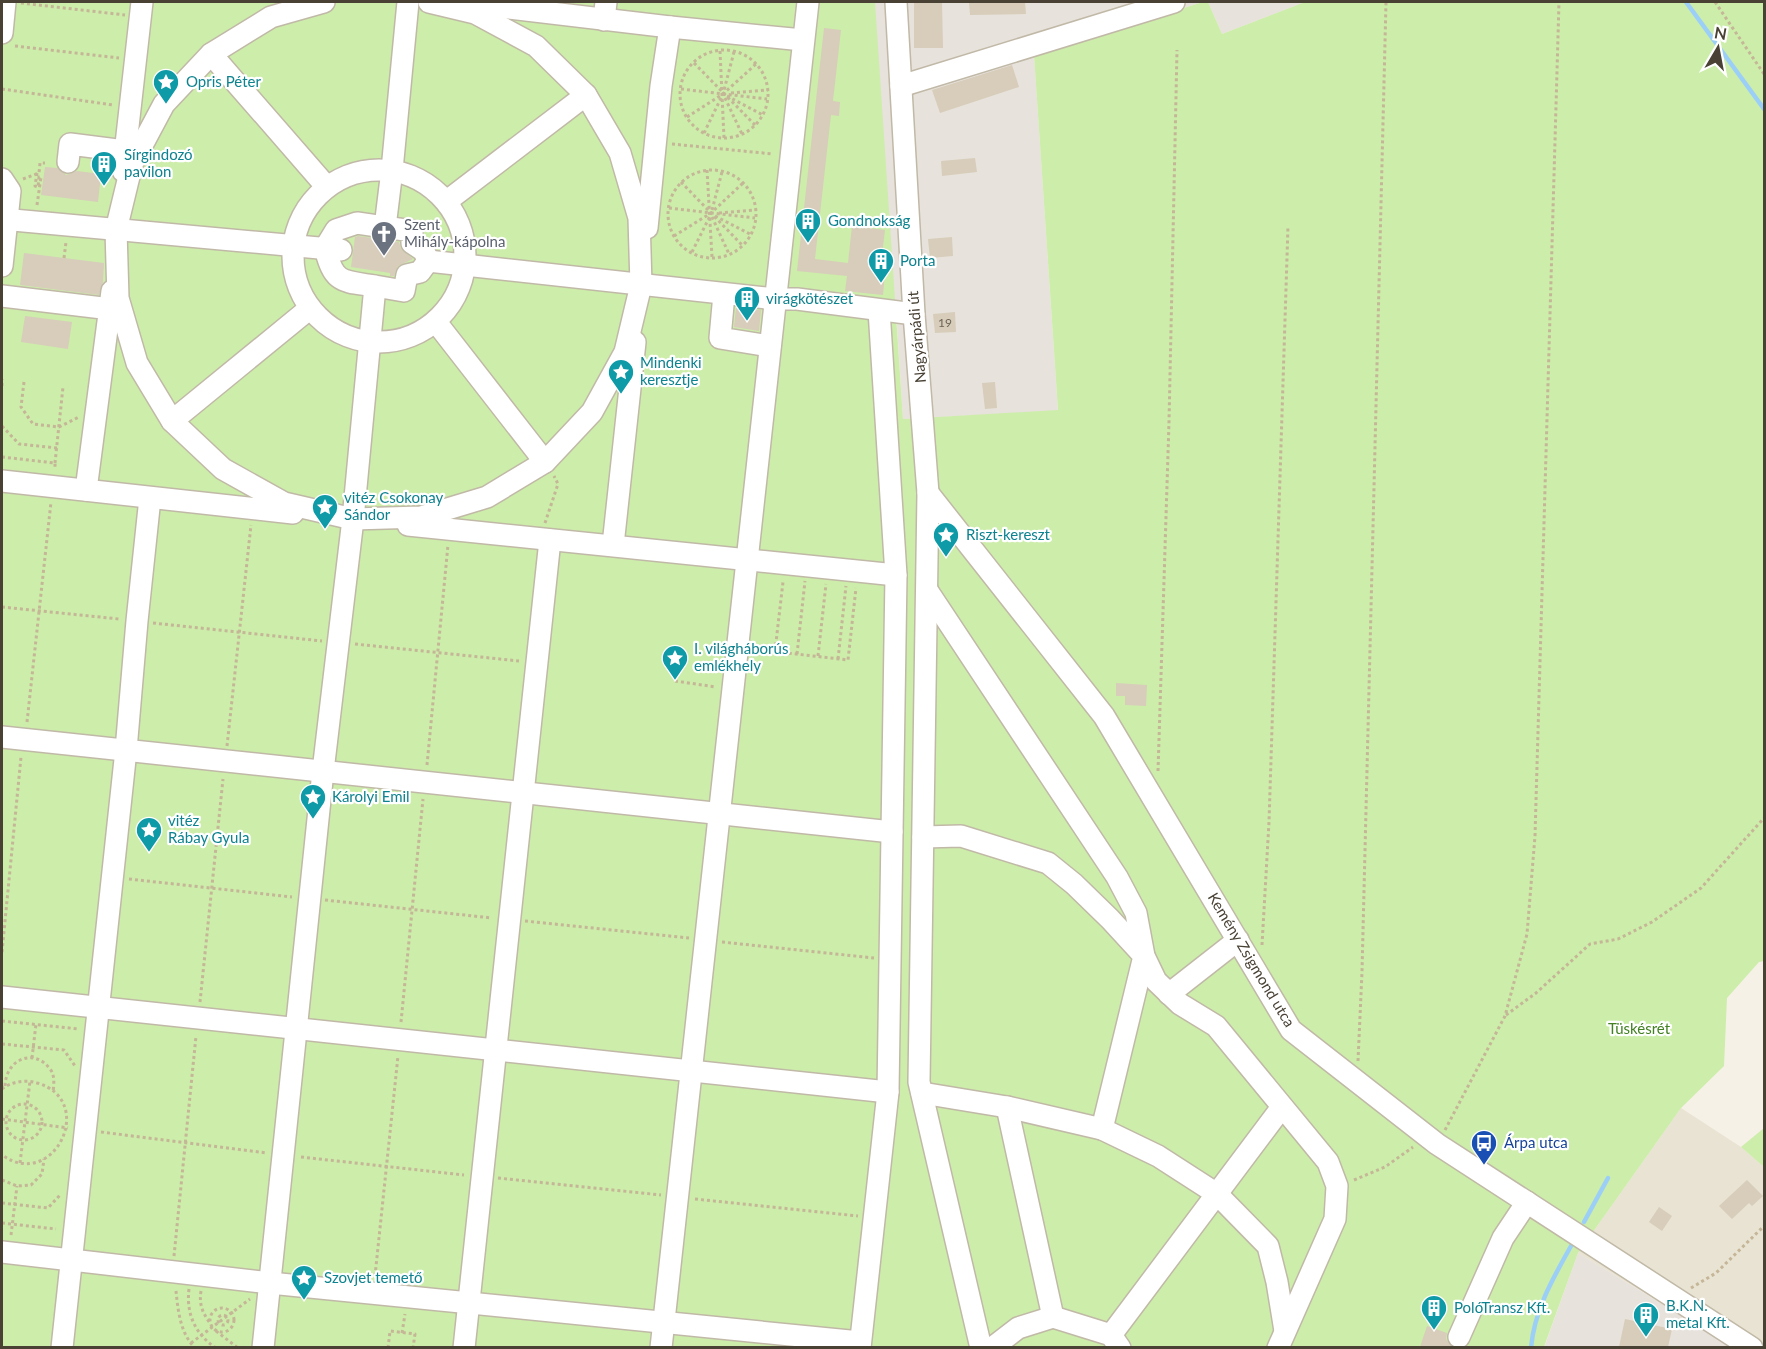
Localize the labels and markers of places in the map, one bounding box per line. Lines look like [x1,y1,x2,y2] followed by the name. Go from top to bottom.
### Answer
[151,67,181,105] place icon: Opris Péter
[186,72,261,90] place label: Opris Péter
[124,145,193,180] place label: Sírgindozó pavilon
[89,149,119,187] building icon: Sírgindozó pavilon
[793,206,823,244] building icon: Gondnokság
[828,211,911,229] place label: Gondnokság
[404,215,505,250] place label: Szent Mihály-kápolna
[369,219,399,257] church icon: Szent Mihály-kápolna
[866,246,896,284] building icon: Porta
[900,251,935,269] place label: Porta
[732,284,762,322] building icon: virágkötészet
[766,289,854,307] place label: virágkötészet
[640,353,702,388] place label: Mindenki keresztje
[606,357,636,395] place icon: Mindenki keresztje
[344,488,444,523] place label: vitéz Csokonay Sándor
[310,492,340,530] place icon: vitéz Csokonay Sándor
[931,520,961,558] place icon: Riszt-kereszt
[966,525,1051,543] place label: Riszt-kereszt
[694,639,788,674] place label: I. világháborús emlékhely
[660,643,690,681] place icon: I. világháborús emlékhely
[298,782,328,820] place icon: Károlyi Emil
[332,787,410,805] place label: Károlyi Emil
[168,811,249,846] place label: vitéz Rábay Gyula
[134,815,164,853] place icon: vitéz Rábay Gyula
[1469,1128,1499,1166] bus stop icon: Árpa utca
[1504,1133,1568,1151] place label: Árpa utca
[289,1263,319,1301] place icon: Szovjet temető
[324,1268,423,1286] place label: Szovjet temető
[1419,1293,1449,1331] building icon: PolóTransz Kft.
[1666,1296,1730,1331] place label: B.K.N. metal Kft.
[1454,1298,1550,1316] place label: PolóTransz Kft.
[1631,1300,1661,1338] building icon: B.K.N. metal Kft.

